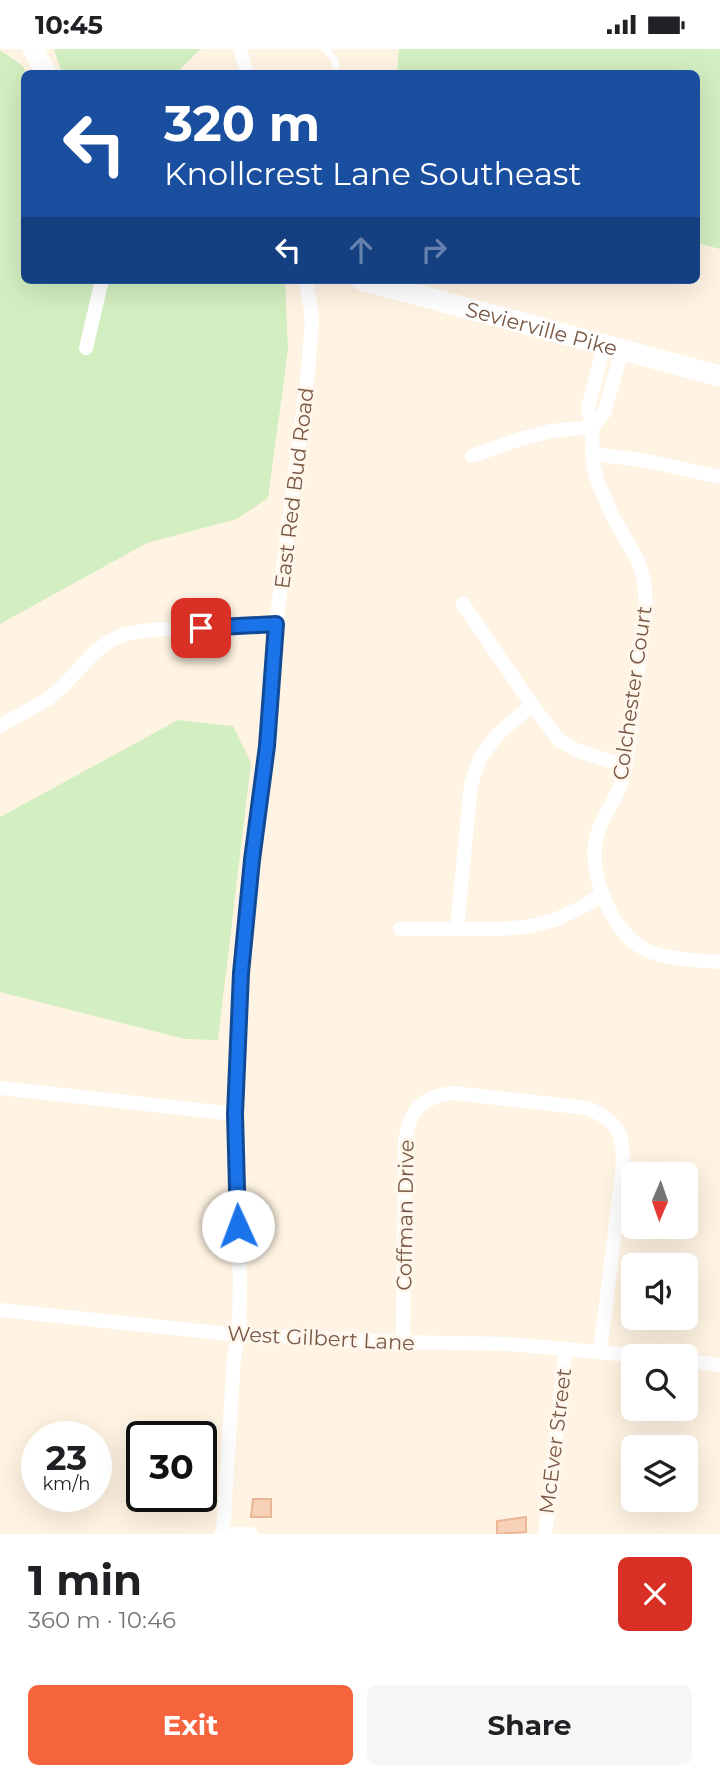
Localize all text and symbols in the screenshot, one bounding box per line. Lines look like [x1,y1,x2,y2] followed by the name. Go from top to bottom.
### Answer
[35,9,103,41] text: 10:45
[164,94,320,153] text: 320 m
[49,98,140,189] icon: left
[164,154,581,193] text: Knollcrest Lane Southeast
[269,231,307,269] icon: left
[342,231,380,269] icon: ahead
[415,231,453,269] icon: right
[463,296,620,360] street label: Sevierville Pike
[269,386,319,590] street label: East Red Bud Road
[171,598,231,658] pin
[607,604,657,782] street label: Colchester Court
[182,609,220,647] icon: arrive
[391,1139,419,1291] street label: Coffman Drive
[621,1162,698,1239] north arrow
[621,1162,698,1512] map controls
[201,1189,275,1263] position arrow
[621,1253,698,1330] button: sound
[226,1321,416,1355] street label: West Gilbert Lane
[621,1344,698,1421] button: search
[534,1367,576,1515] street label: McEver Street
[126,1421,217,1512] speed limit sign: 30
[621,1435,698,1512] button: layers
[46,1436,87,1479] text: 23
[42,1473,91,1495] text: km/h
[28,1554,142,1606] text: 1 min
[618,1557,692,1631] button: close
[28,1606,176,1634] text: 360 m · 10:46
[28,1685,353,1765] button: Exit
[367,1685,692,1765] button: Share

